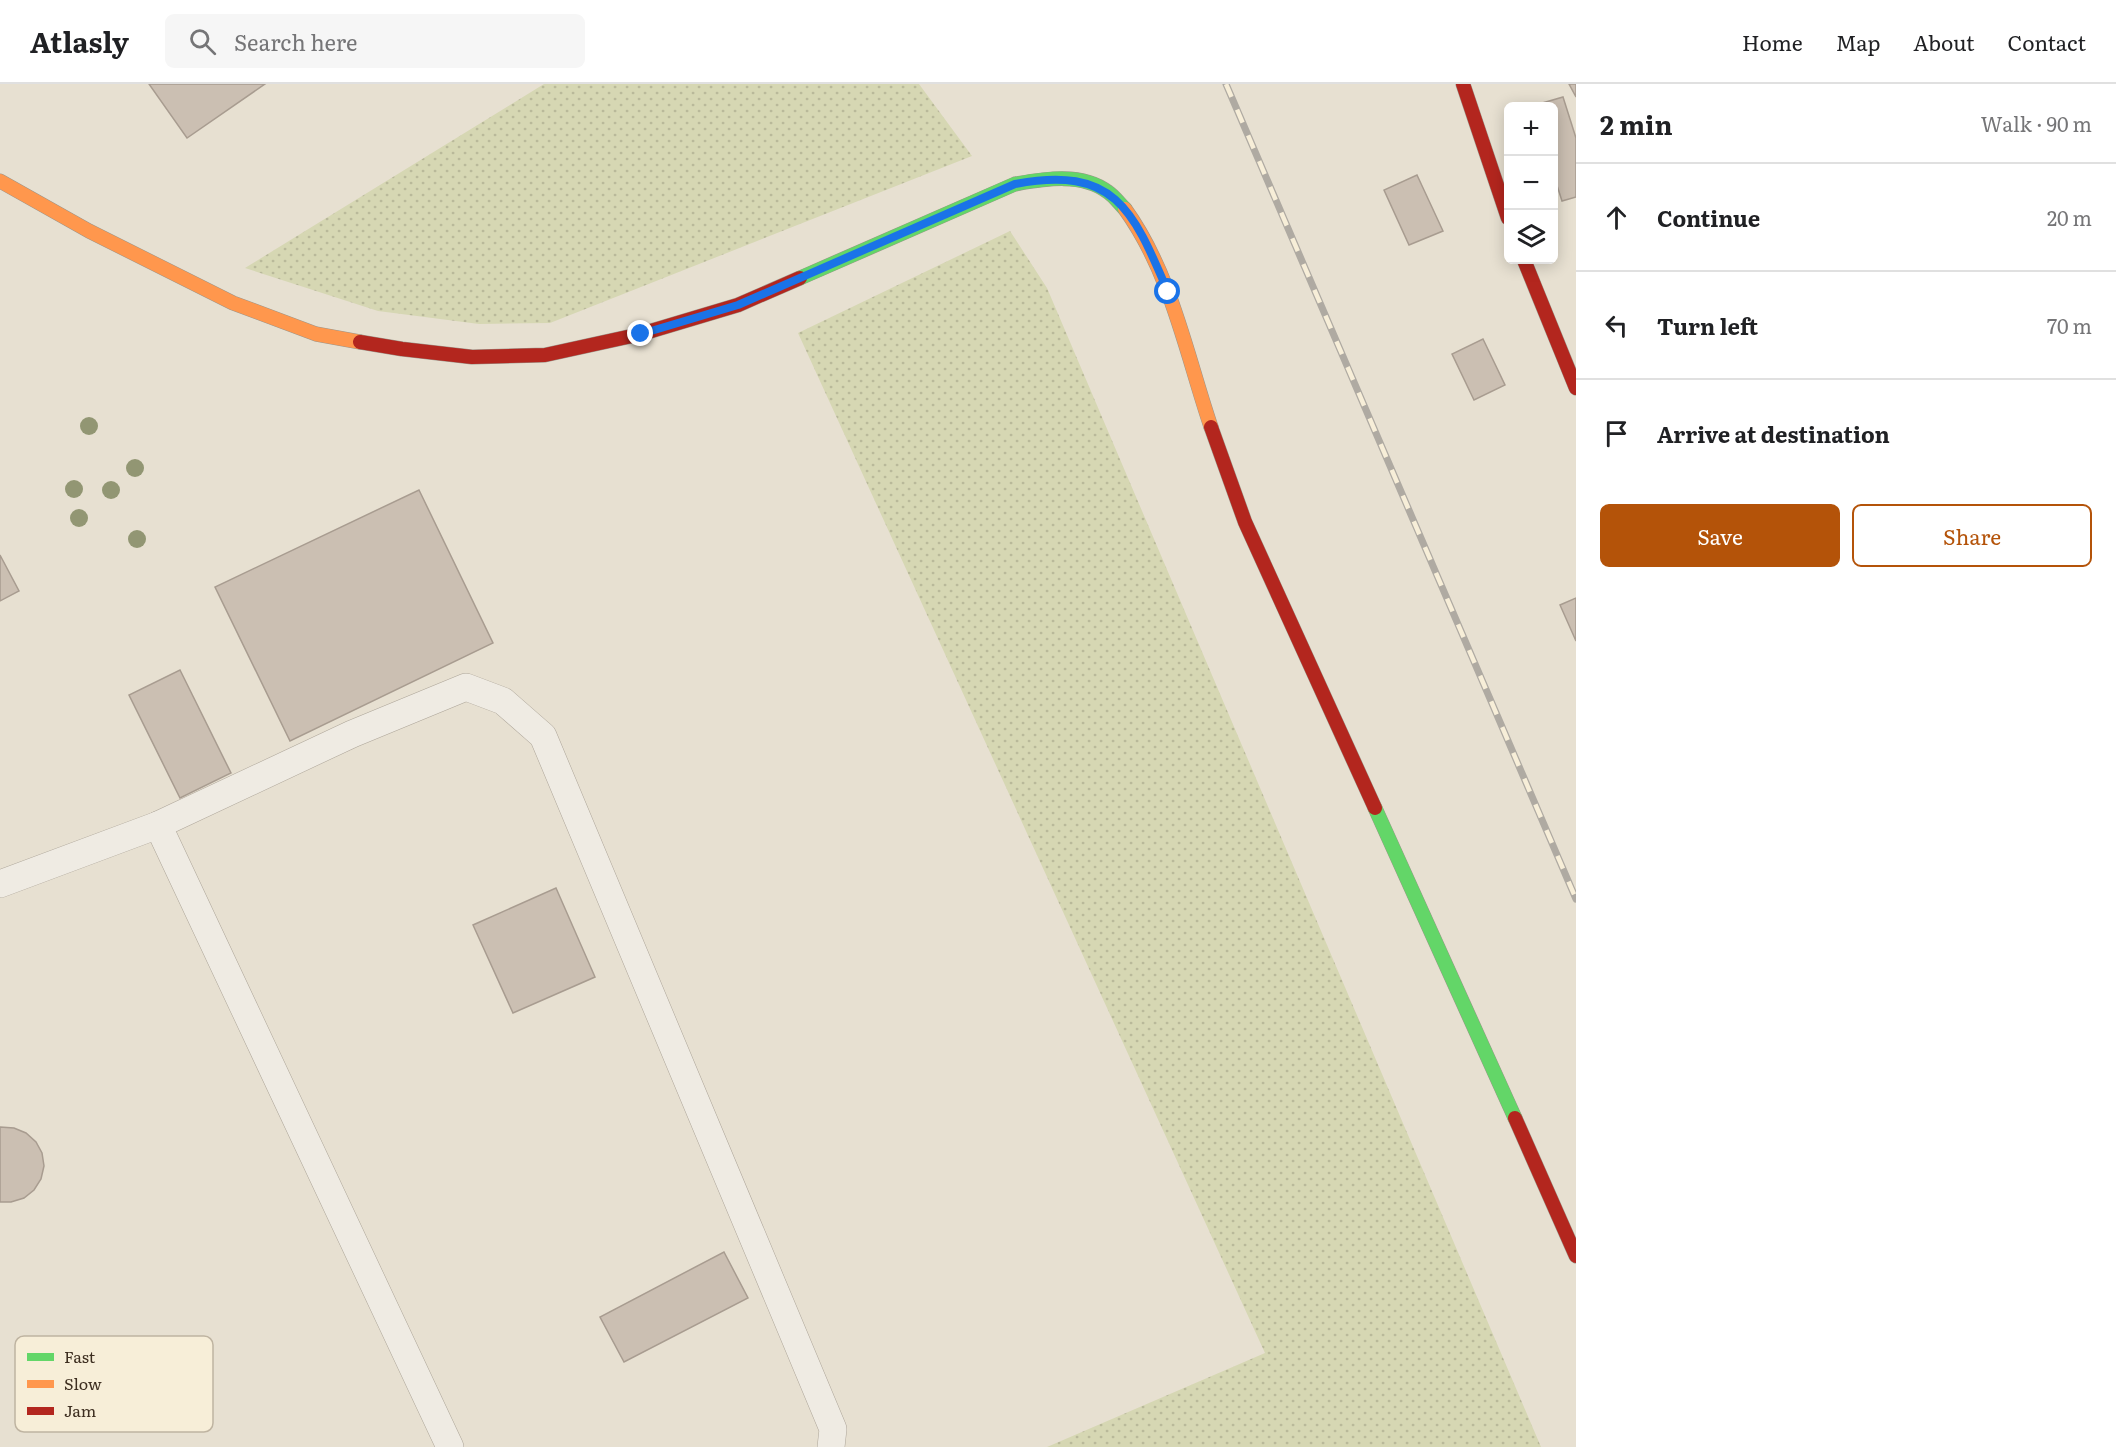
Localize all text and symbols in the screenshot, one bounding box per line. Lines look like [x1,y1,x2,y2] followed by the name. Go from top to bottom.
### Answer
[165,14,585,68] search box
[30,20,129,62] text: Atlasly
[186,25,219,58] icon: search
[234,25,357,58] text: Search here
[1742,26,1803,57] text: Home
[1836,26,1880,57] text: Map
[1913,26,1975,57] text: About
[2008,26,2086,57] text: Contact
[1504,102,1558,264] map controls
[1504,102,1558,156] button: +
[1600,104,1673,143] text: 2 min
[1981,108,2092,138] text: Walk · 90 m
[1504,156,1558,210] button: −
[1600,201,1633,234] icon: ahead
[1657,201,1760,234] text: Continue
[2047,202,2092,232] text: 20 m
[1504,210,1558,264] button: layers
[1154,278,1180,304] route start
[1600,309,1633,342] icon: left
[1657,309,1758,342] text: Turn left
[2047,310,2092,340] text: 70 m
[627,320,653,346] route end
[1600,417,1633,450] icon: arrive
[1657,417,1890,450] text: Arrive at destination
[1600,504,1840,567] button: Save
[1852,504,2092,567] button: Share
[15,1336,213,1432] legend
[64,1344,96,1368] text: Fast
[64,1371,102,1395] text: Slow
[64,1398,97,1422] text: Jam

